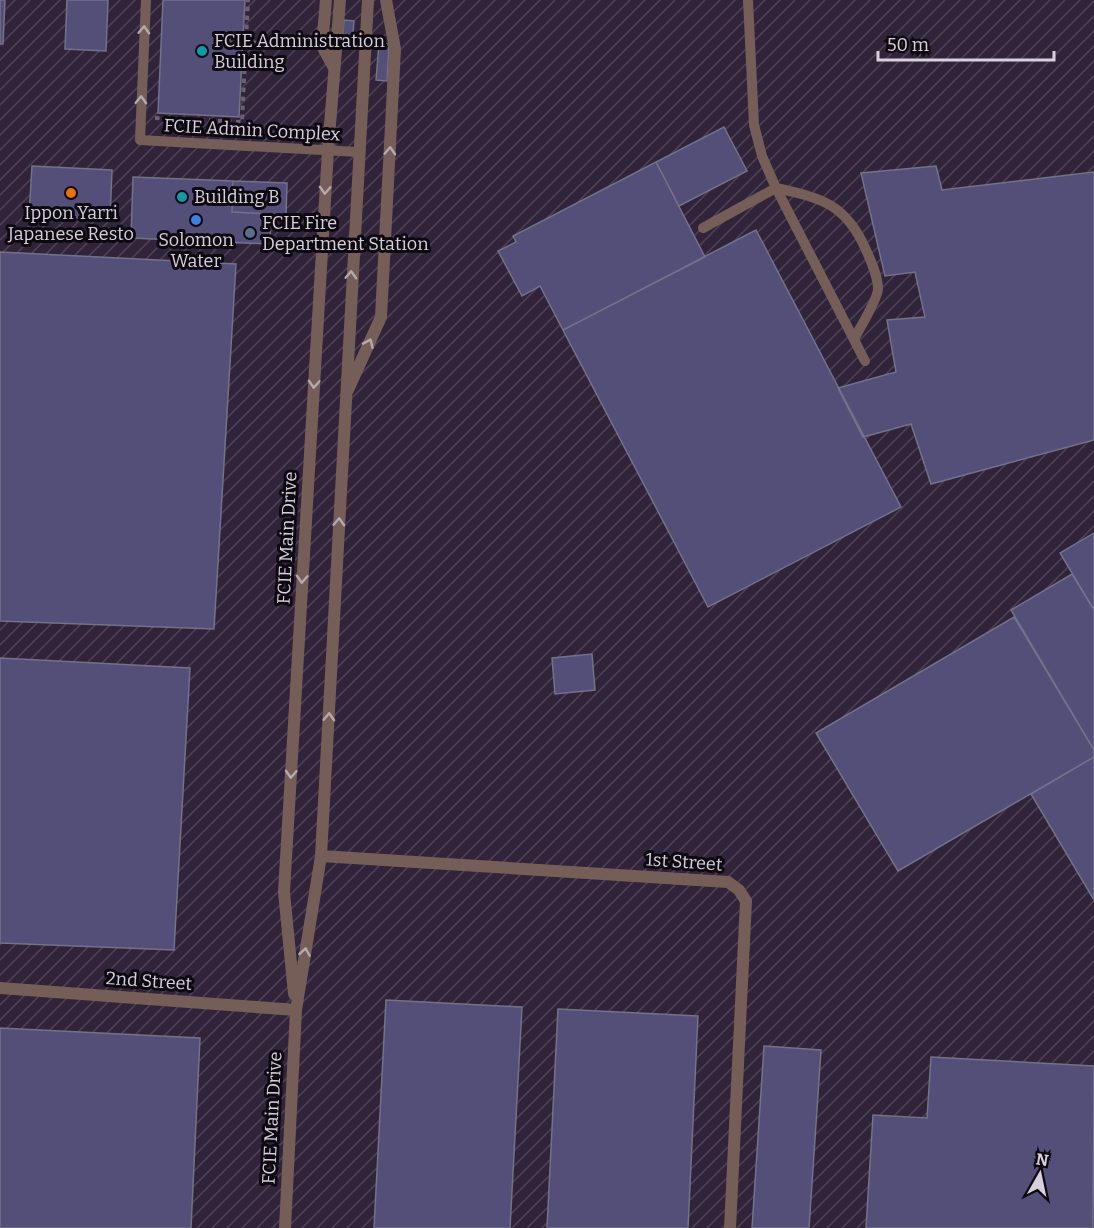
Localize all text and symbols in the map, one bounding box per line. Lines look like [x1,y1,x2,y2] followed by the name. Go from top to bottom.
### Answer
[878,24,1054,62] scale bar
[138,25,151,34] one-way arrow
[214,30,385,73] place label: FCIE Administration Building
[887,34,929,56] text: 50 m
[195,44,209,58] marker: FCIE Administration Building
[135,95,148,104] one-way arrow
[163,114,341,146] street label: FCIE Admin Complex
[383,146,396,155] one-way arrow
[319,185,332,194] one-way arrow
[64,186,78,200] marker: Ippon Yarri Japanese Resto
[194,186,280,208] place label: Building B
[175,190,189,204] marker: Building B
[7,202,134,245] place label: Ippon Yarri Japanese Resto
[262,212,429,255] place label: FCIE Fire Department Station
[189,213,203,227] marker: Solomon Water
[243,226,257,240] marker: FCIE Fire Department Station
[158,229,234,272] place label: Solomon Water
[345,270,358,279] one-way arrow
[362,338,374,349] one-way arrow
[307,380,320,389] one-way arrow
[273,471,301,605] street label: FCIE Main Drive
[332,517,345,526] one-way arrow
[296,574,309,583] one-way arrow
[322,712,335,721] one-way arrow
[284,769,297,778] one-way arrow
[645,848,724,876] street label: 1st Street
[299,947,311,957] one-way arrow
[105,967,193,995] street label: 2nd Street
[258,1051,286,1185] street label: FCIE Main Drive
[1010,1144,1070,1204] north arrow
[1035,1149,1050,1170] text: N

